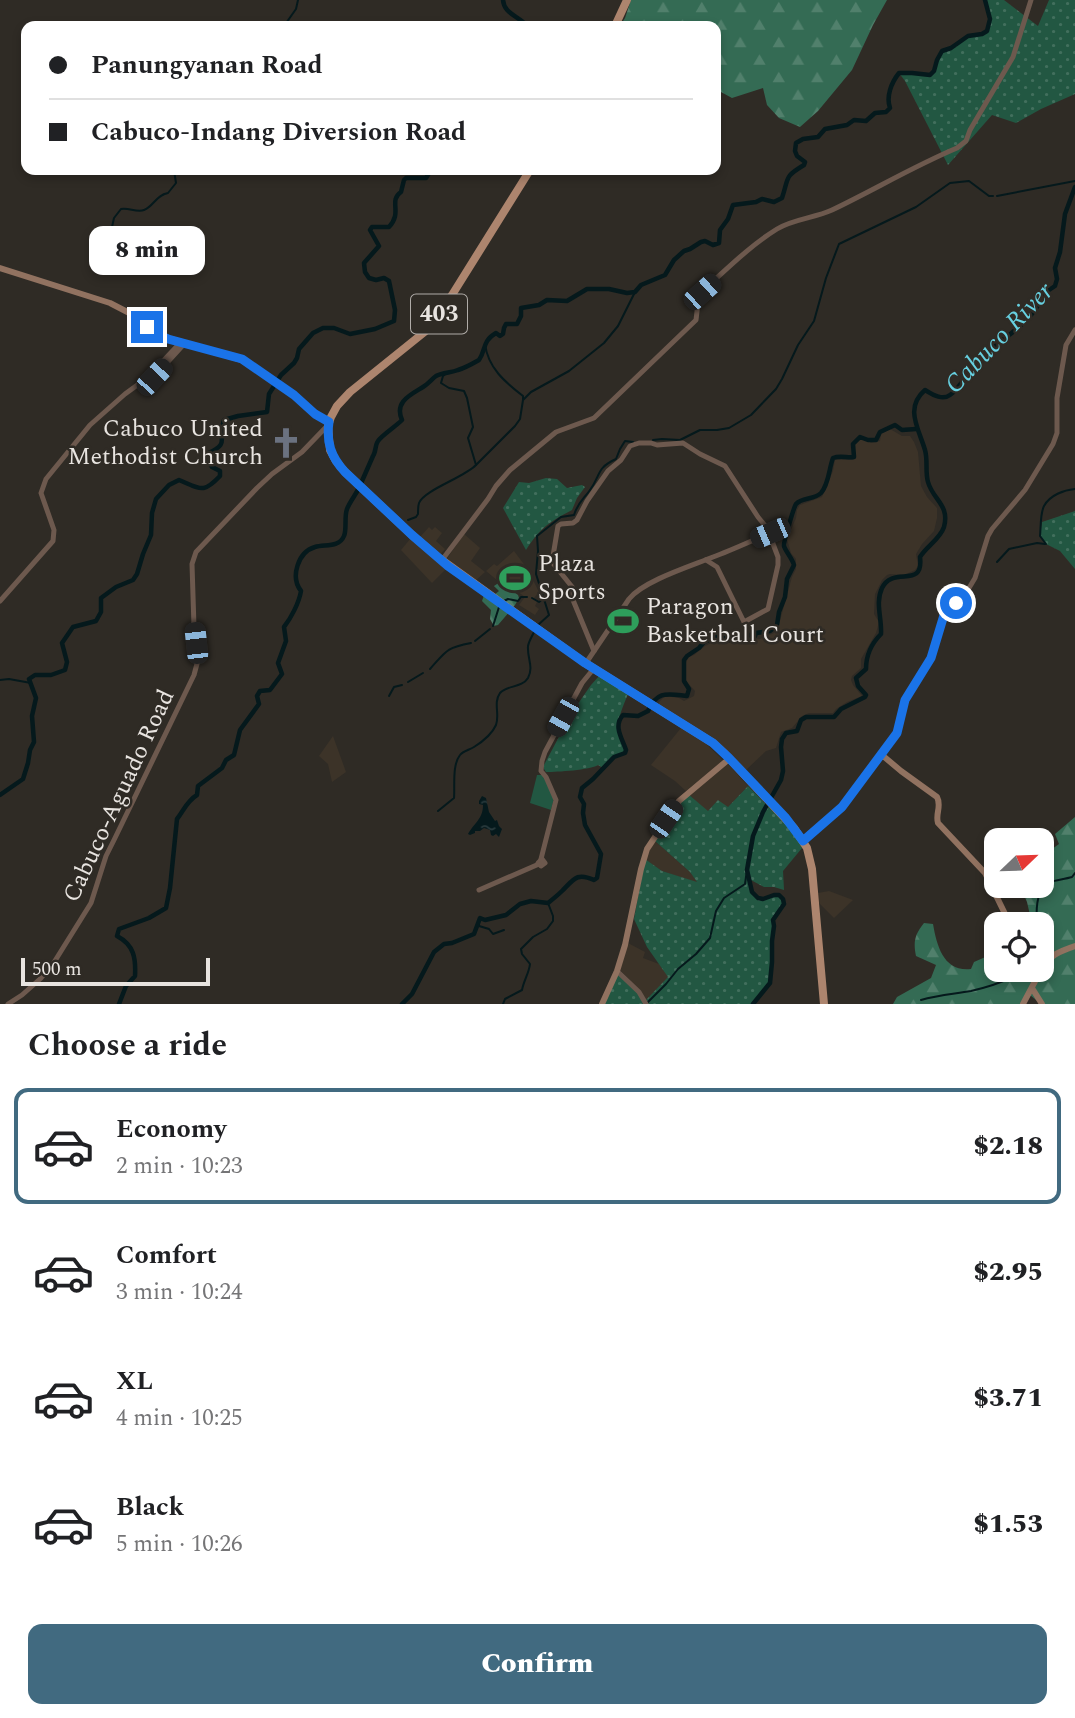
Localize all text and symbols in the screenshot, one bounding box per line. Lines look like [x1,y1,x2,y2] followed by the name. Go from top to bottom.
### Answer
[91,45,323,85] text: Panungyanan Road
[91,112,466,152] text: Cabuco-Indang Diversion Road
[89,226,205,274] callout: 8 min
[115,233,179,268] text: 8 min
[680,270,725,314] car
[935,272,1064,403] water label: Cabuco River
[411,294,467,334] road number: 403
[131,311,163,343] route end
[132,354,177,400] car
[67,411,263,475] place label: Cabuco United Methodist Church
[269,426,303,460] church icon: Cabuco United Methodist Church
[747,515,794,551] car
[538,546,606,610] place label: Plaza Sports
[498,561,532,595] sports icon: Plaza Sports
[940,587,972,619] route start
[646,589,824,653] place label: Paragon Basketball Court
[606,604,640,638] sports icon: Paragon Basketball Court
[184,621,209,665] car
[54,684,184,908] street label: Cabuco-Aguado Road
[544,694,583,740] car
[646,796,687,842] car
[984,828,1054,898] north arrow
[984,828,1054,982] map controls
[984,912,1054,982] button: locate
[21,955,210,987] scale bar
[32,955,82,984] text: 500 m
[28,1021,227,1070] text: Choose a ride
[116,1109,226,1149] text: Economy
[32,1115,95,1178] icon: car
[973,1126,1043,1166] text: $2.18
[116,1149,243,1184] text: 2 min · 10:23
[116,1235,217,1275] text: Comfort
[32,1241,95,1304] icon: car
[973,1252,1043,1292] text: $2.95
[116,1275,243,1310] text: 3 min · 10:24
[116,1361,153,1401] text: XL
[32,1367,95,1430] icon: car
[973,1378,1043,1418] text: $3.71
[116,1401,243,1436] text: 4 min · 10:25
[116,1487,184,1527] text: Black
[32,1493,95,1556] icon: car
[973,1504,1043,1544] text: $1.53
[116,1527,243,1562] text: 5 min · 10:26
[28,1624,1047,1704] button: Confirm

